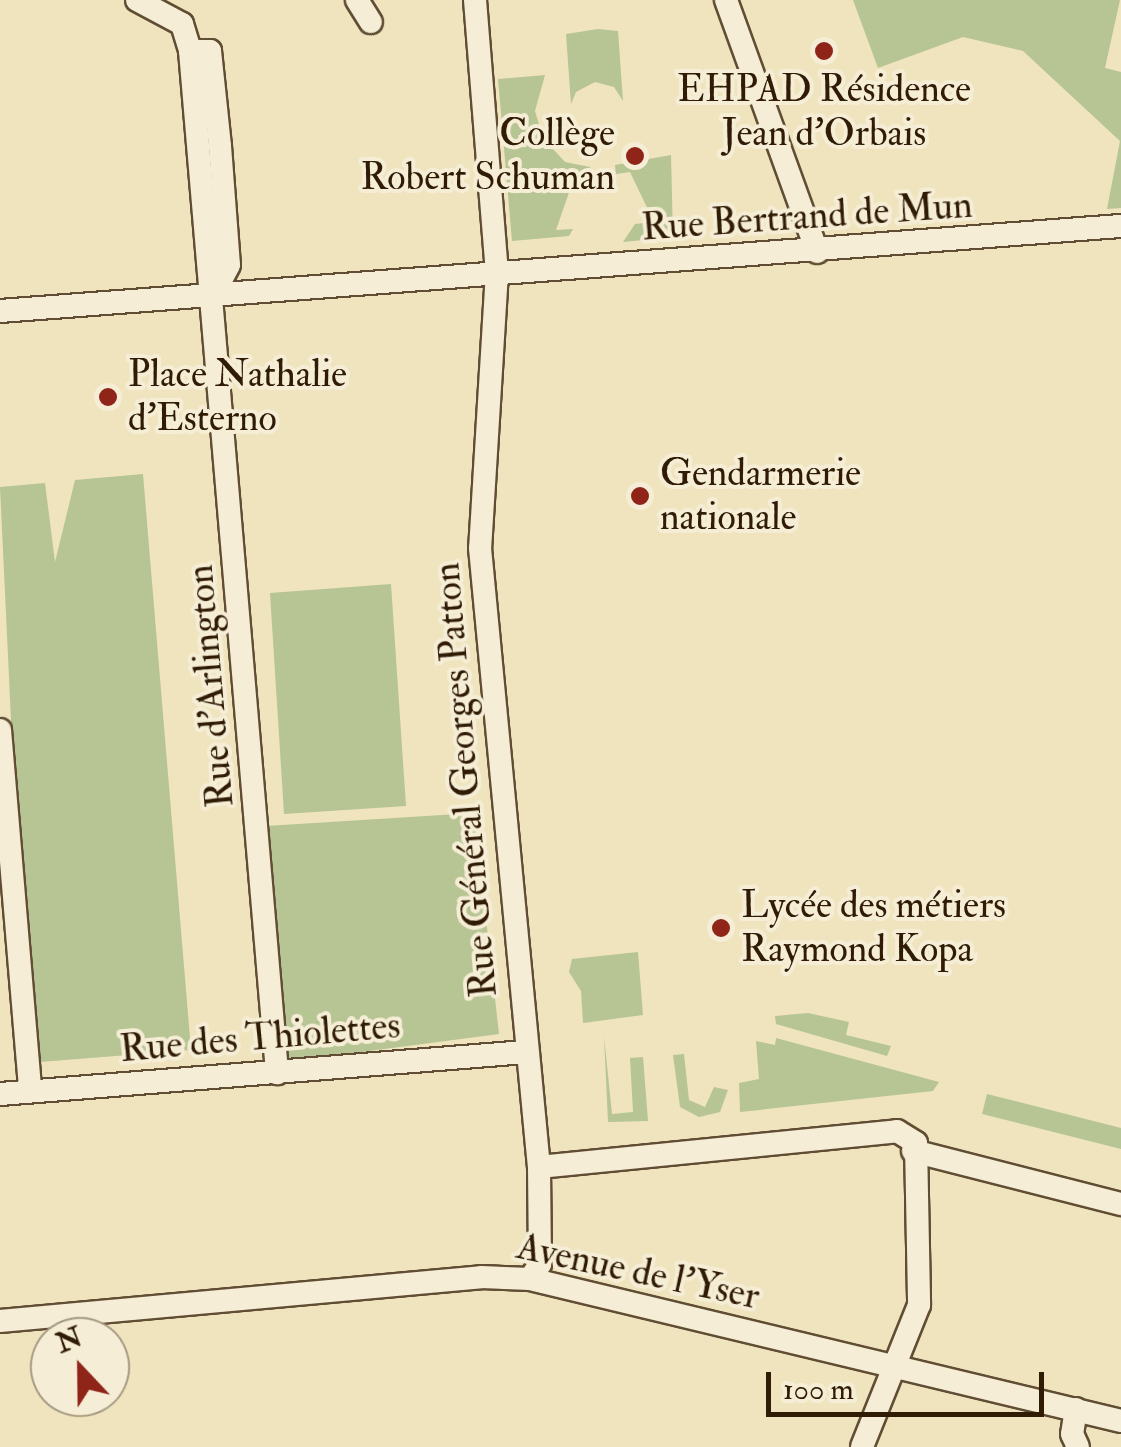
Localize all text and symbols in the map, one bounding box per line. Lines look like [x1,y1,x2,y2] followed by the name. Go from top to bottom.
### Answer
[813,40,835,62] marker: EHPAD Résidence Jean d'Orbais
[677,67,971,156] place label: EHPAD Résidence Jean d'Orbais
[360,111,615,200] place label: Collège Robert Schuman
[624,145,646,167] marker: Collège Robert Schuman
[640,183,974,251] street label: Rue Bertrand de Mun
[128,352,347,442] place label: Place Nathalie d'Esterno
[97,386,119,408] marker: Place Nathalie d'Esterno
[660,451,861,540] place label: Gendarmerie nationale
[629,485,651,507] marker: Gendarmerie nationale
[424,561,508,999] street label: Rue Général Georges Patton
[178,563,244,809] street label: Rue d'Arlington
[741,883,1006,972] place label: Lycée des métiers Raymond Kopa
[710,917,732,939] marker: Lycée des métiers Raymond Kopa
[118,1003,402,1073] street label: Rue des Thiolettes
[513,1224,763,1320] street label: Avenue de l'Yser
[30,1317,130,1417] north arrow
[51,1320,87,1362] text: N
[771,1352,1048,1414] scale bar
[783,1371,854,1408] text: 100 m

